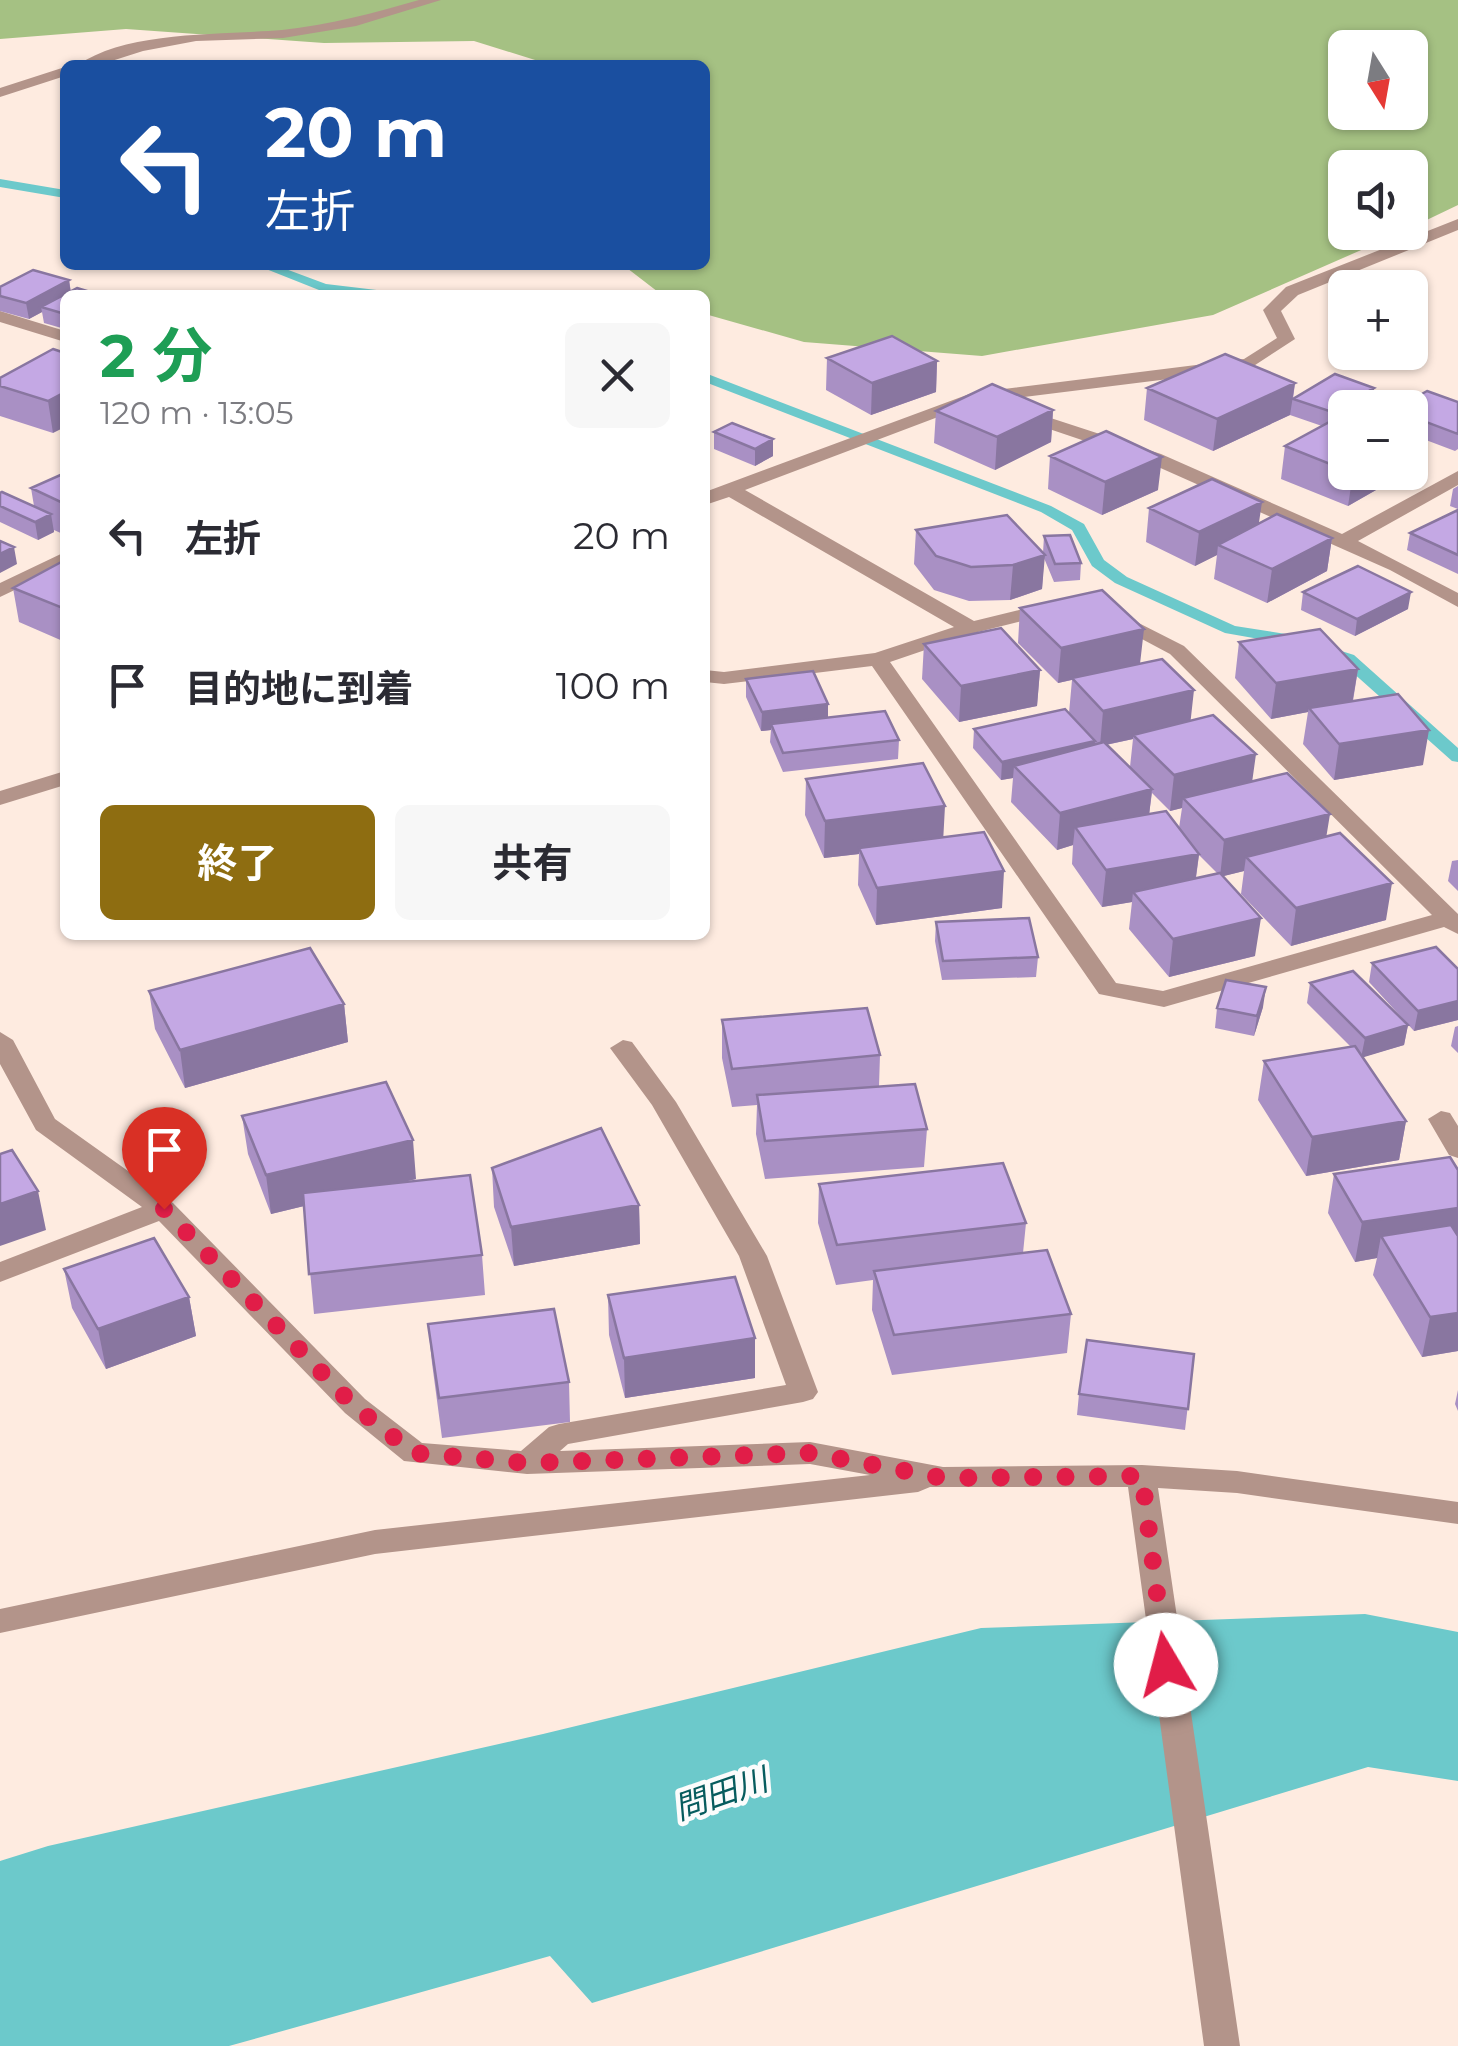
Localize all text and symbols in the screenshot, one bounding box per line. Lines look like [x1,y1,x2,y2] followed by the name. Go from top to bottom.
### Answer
[1328,30,1428,130] north arrow
[1328,30,1428,490] map controls
[265,89,447,175] text: 20 m
[100,100,230,230] icon: left
[1328,150,1428,250] button: sound
[265,183,355,238] text: 左折
[1328,270,1428,370] button: +
[100,319,212,392] text: 2 分
[565,323,670,428] button: close
[1328,390,1428,490] button: −
[100,393,294,432] text: 120 m · 13:05
[100,508,155,563] icon: left
[573,512,670,559] text: 20 m
[185,515,261,562] text: 左折
[100,658,155,713] icon: arrive
[556,662,670,709] text: 100 m
[185,665,413,712] text: 目的地に到着
[100,805,375,920] button: 終了
[395,805,670,920] button: 共有
[122,1107,207,1210] pin
[137,1122,192,1177] icon: arrive
[1114,1613,1218,1717] position arrow
[669,1758,775,1828] water label: 問田川

